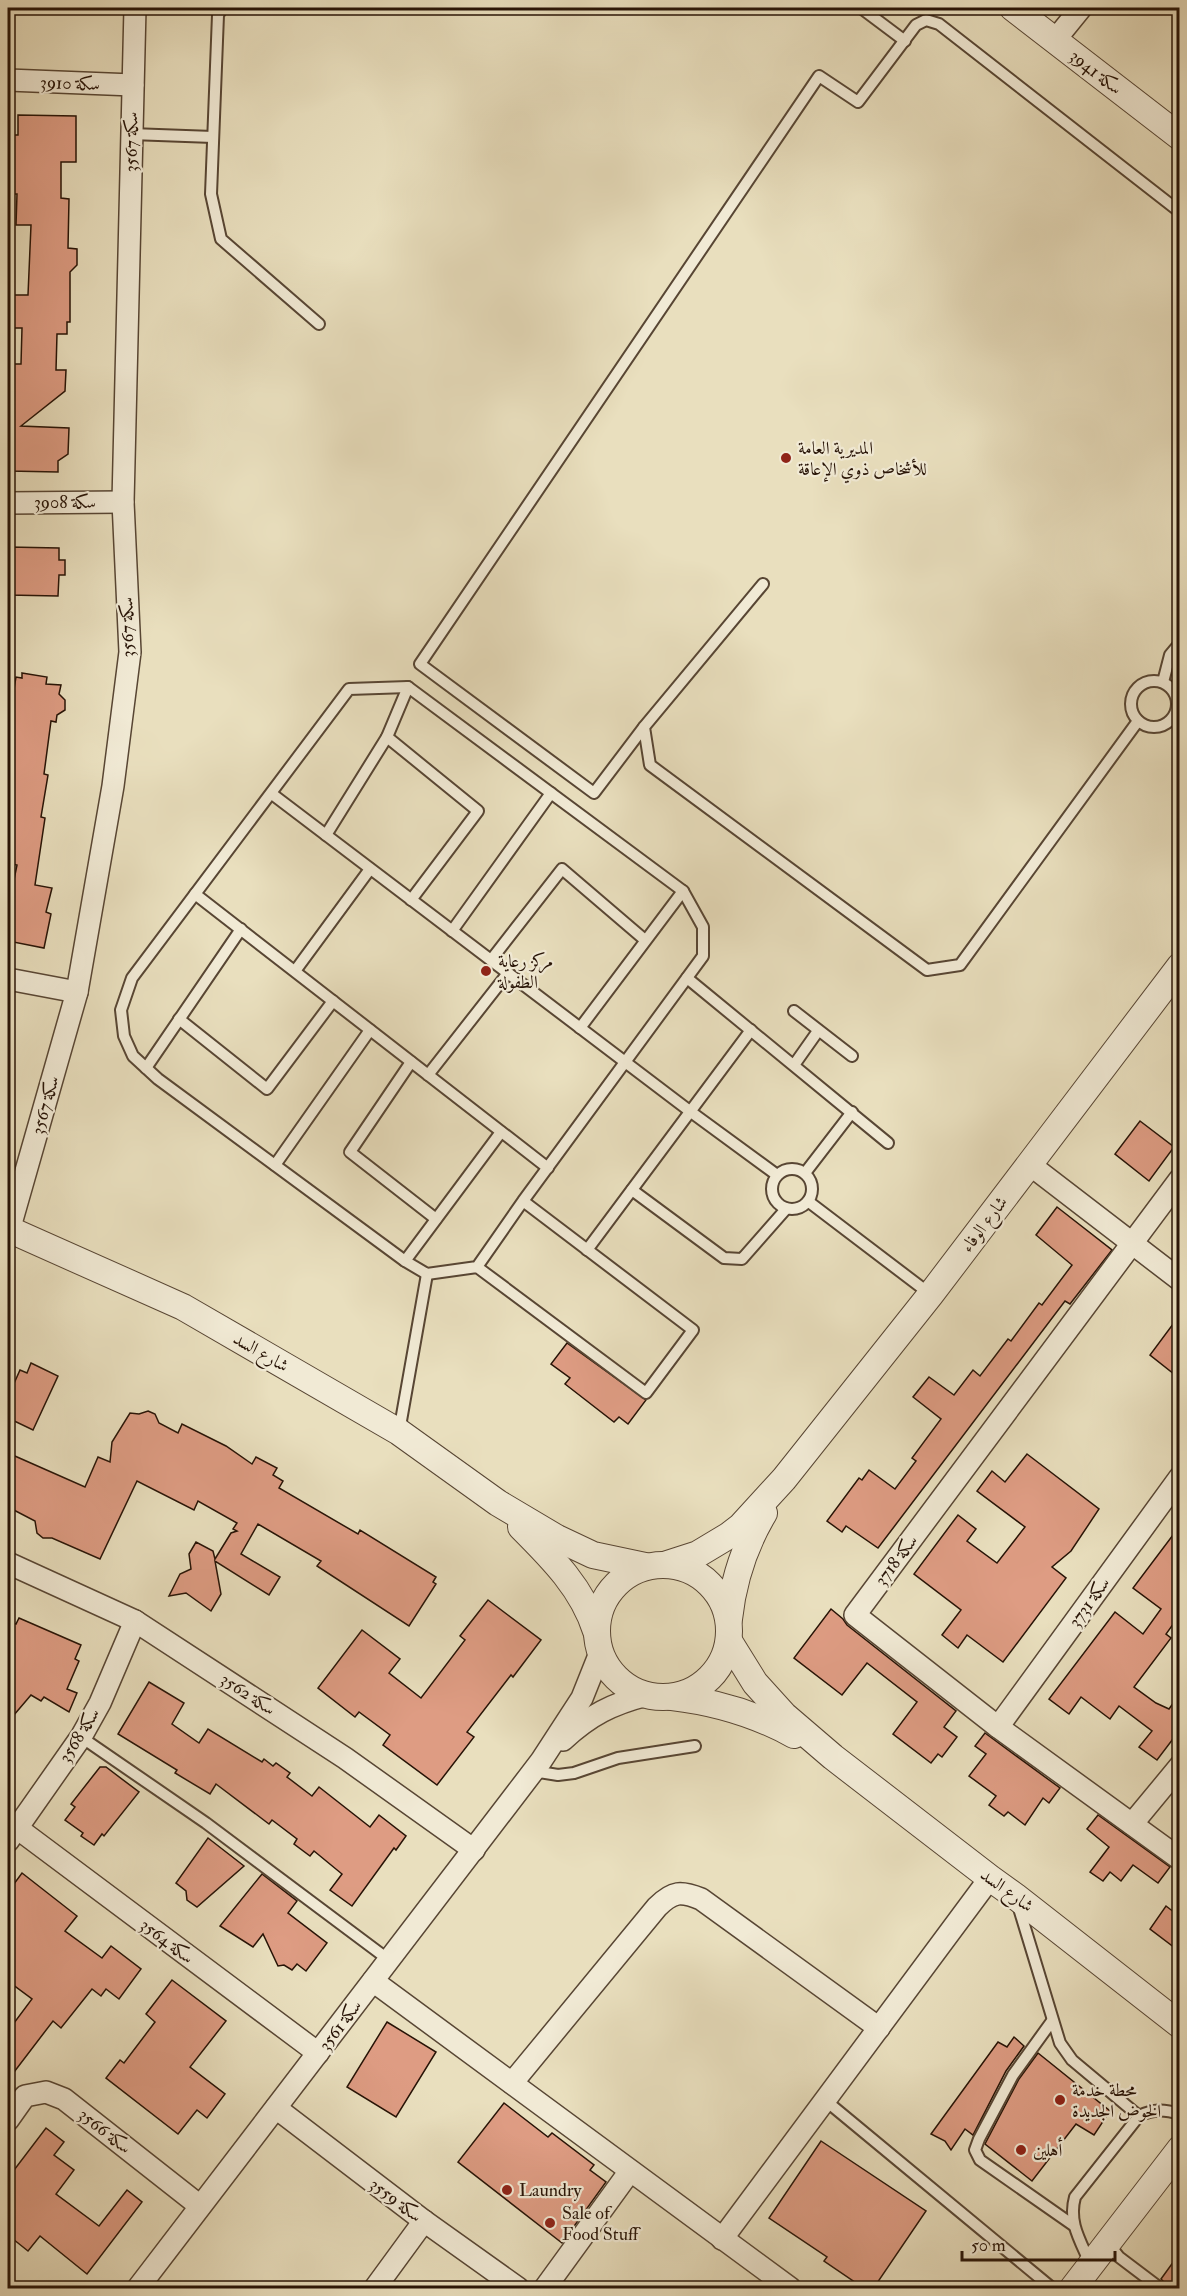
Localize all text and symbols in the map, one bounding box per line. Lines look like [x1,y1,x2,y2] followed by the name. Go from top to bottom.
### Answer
[1065,45,1127,100] street label: سكة 3941
[40,71,100,96] street label: سكة 3910
[119,112,144,172] street label: سكة 3567
[798,437,927,484] place label: المديرية العامة للأشخاص ذوي الإعاقة
[779,451,793,465] marker: المديرية العامة للأشخاص ذوي الإعاقة
[34,491,96,514] street label: سكة 3908
[115,597,140,657] street label: سكة 3567
[497,950,553,994] place label: مركز رعاية الطفولة
[479,964,493,978] marker: مركز رعاية الطفولة
[26,1073,65,1137] street label: سكة 3567
[956,1192,1015,1259] street label: شارع الوفاء
[227,1327,293,1380] street label: شارع السد
[870,1530,923,1591] street label: سكة 3718
[1063,1573,1115,1632] street label: سكة 3731
[216,1668,280,1721] street label: سكة 3562
[54,1703,105,1767] street label: سكة 3568
[974,1863,1038,1920] street label: شارع السد
[135,1914,198,1969] street label: سكة 3564
[314,1995,367,2056] street label: سكة 3561
[1072,2079,1161,2123] place label: محطة خدمة الخوض الجديدة
[1053,2093,1067,2107] marker: محطة خدمة الخوض الجديدة
[73,2103,136,2159] street label: سكة 3566
[1033,2137,1063,2162] place label: أهلين
[1014,2143,1028,2157] marker: أهلين
[365,2173,427,2228] street label: سكة 3559
[519,2179,583,2202] place label: Laundry
[500,2183,514,2197] marker: Laundry
[562,2202,641,2246] place label: Sale of Food Stuff
[543,2216,557,2230] marker: Sale of Food Stuff
[962,2224,1115,2262] scale bar
[971,2234,1006,2257] text: 50 m

